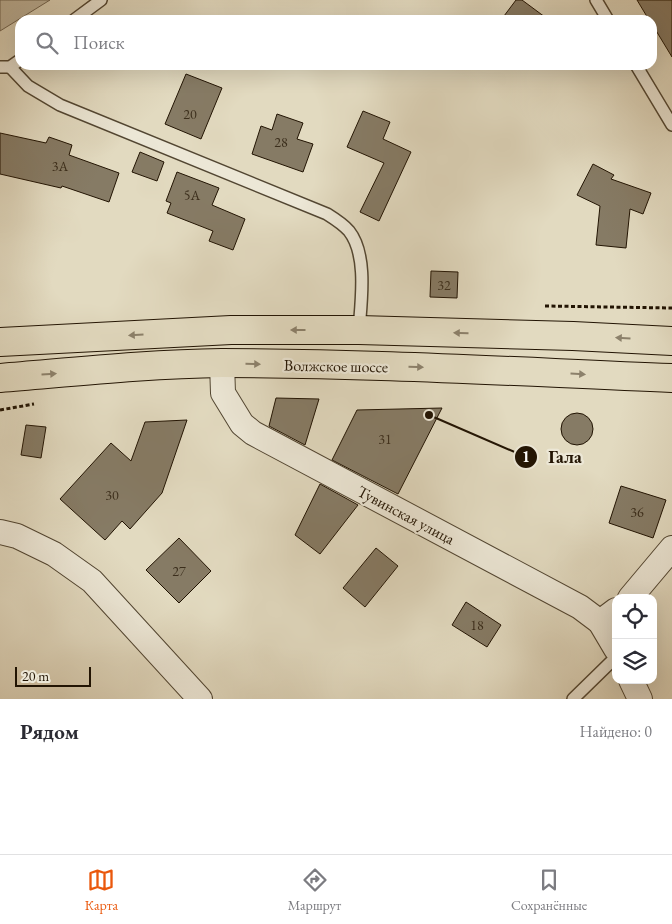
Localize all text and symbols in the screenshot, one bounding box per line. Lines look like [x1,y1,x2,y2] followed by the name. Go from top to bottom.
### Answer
[15,15,657,70] search box
[33,29,61,57] icon: search
[73,30,125,55] text: Поиск
[183,105,197,123] house number: 20
[274,133,288,151] house number: 28
[52,157,69,175] house number: 3А
[184,186,201,204] house number: 5А
[437,276,451,294] house number: 32
[290,326,306,334] one-way arrow
[453,329,469,337] one-way arrow
[128,331,144,339] one-way arrow
[615,334,631,342] one-way arrow
[284,355,388,377] street label: Волжское шоссе
[246,360,262,368] one-way arrow
[408,364,424,372] one-way arrow
[41,370,57,378] one-way arrow
[570,370,586,378] one-way arrow
[378,430,392,448] house number: 31
[513,441,592,474] callout: Гала
[548,445,582,468] text: Гала
[522,447,530,466] text: 1
[354,480,459,550] street label: Тувинская улица
[105,486,119,504] house number: 30
[630,503,644,521] house number: 36
[172,562,186,580] house number: 27
[612,594,657,684] map controls
[612,594,657,639] button: locate
[470,616,484,634] house number: 18
[612,639,657,684] button: layers
[15,664,91,687] scale bar
[22,667,49,685] text: 20 m
[20,718,79,745] text: Рядом
[580,721,652,742] text: Найдено: 0
[85,866,118,914] tab: Карта
[288,866,341,914] tab: Маршрут
[511,866,587,914] tab: Сохранённые

